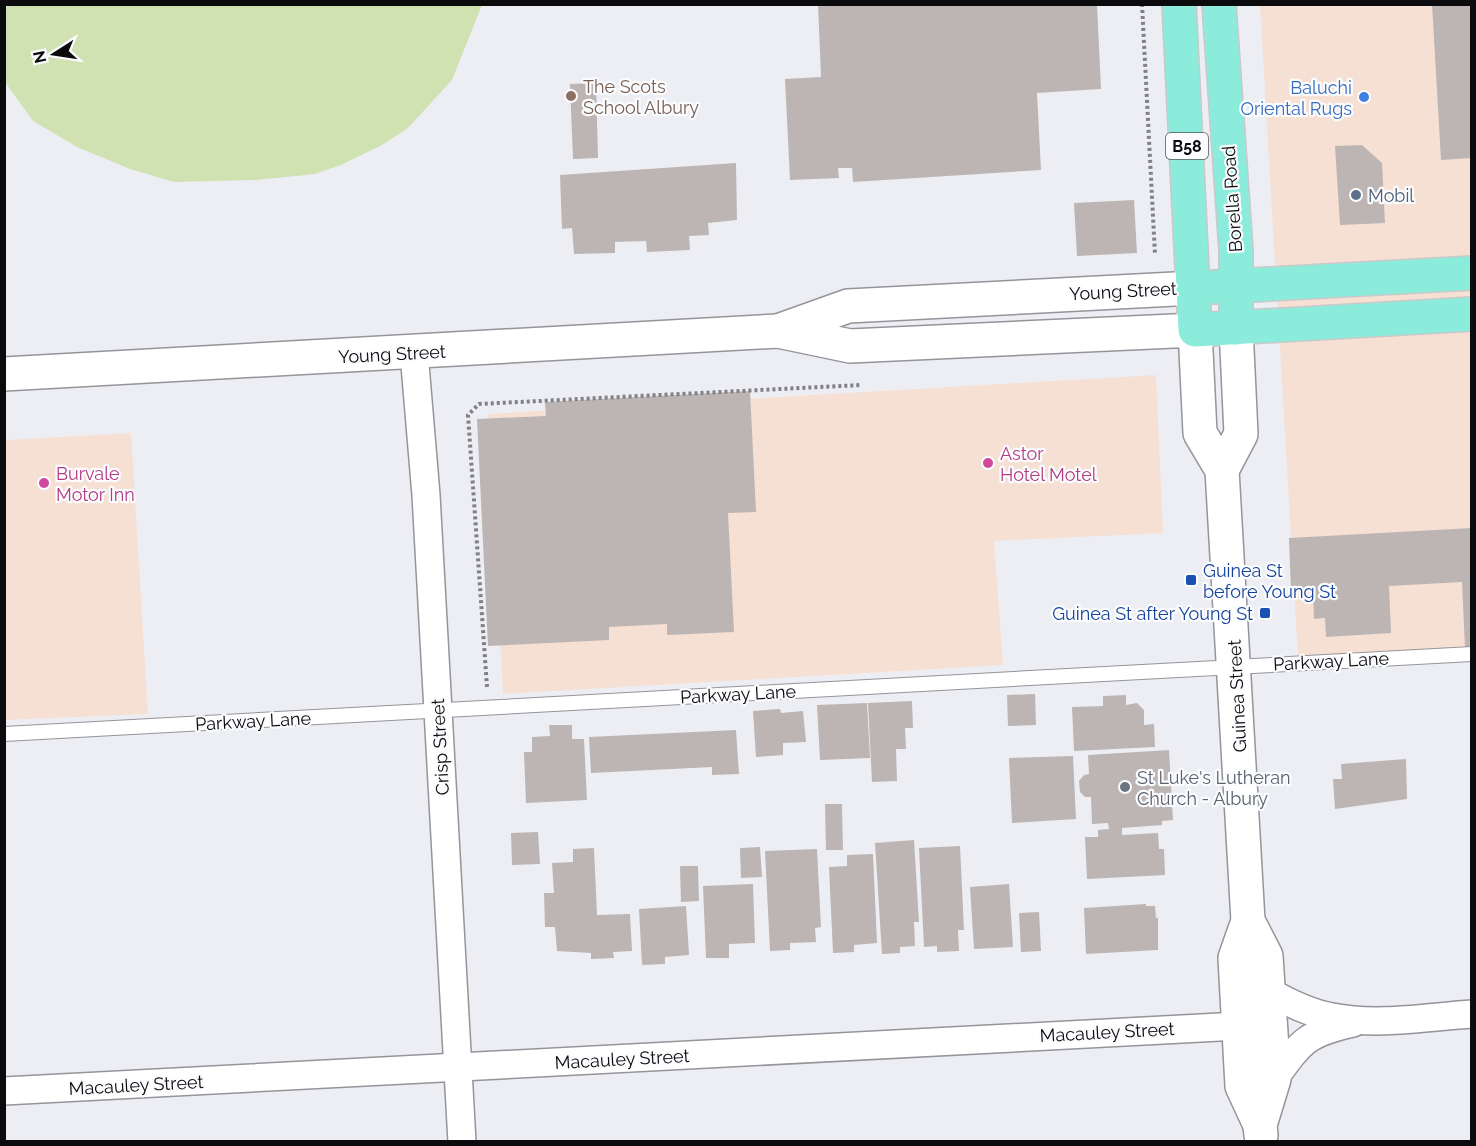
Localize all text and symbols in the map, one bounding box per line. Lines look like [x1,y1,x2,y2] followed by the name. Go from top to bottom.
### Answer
[24,24,84,84] north arrow
[29,49,50,65] text: N
[583,76,699,118] place label: The Scots School Albury
[1240,77,1352,119] place label: Baluchi Oriental Rugs
[564,89,578,103] marker: The Scots School Albury
[1357,90,1371,104] marker: Baluchi Oriental Rugs
[1166,133,1208,159] road number: B58
[1218,145,1246,253] street label: Borella Road
[1368,185,1414,206] place label: Mobil
[1349,188,1363,202] marker: Mobil
[1069,278,1177,304] street label: Young Street
[338,341,446,367] street label: Young Street
[1000,443,1097,485] place label: Astor Hotel Motel
[981,456,995,470] marker: Astor Hotel Motel
[56,463,135,505] place label: Burvale Motor Inn
[37,476,51,490] marker: Burvale Motor Inn
[1203,560,1336,602] place label: Guinea St before Young St
[1184,573,1198,587] marker: Guinea St before Young St
[1052,603,1253,624] place label: Guinea St after Young St
[1258,606,1272,620] marker: Guinea St after Young St
[1224,639,1250,753] street label: Guinea Street
[1273,647,1390,675] street label: Parkway Lane
[680,680,797,708] street label: Parkway Lane
[427,698,453,796] street label: Crisp Street
[195,707,312,735] street label: Parkway Lane
[1137,767,1290,809] place label: St Luke's Lutheran Church - Albury
[1118,780,1132,794] marker: St Luke's Lutheran Church - Albury
[1039,1018,1175,1046] street label: Macauley Street
[554,1045,690,1073] street label: Macauley Street
[68,1071,204,1099] street label: Macauley Street

